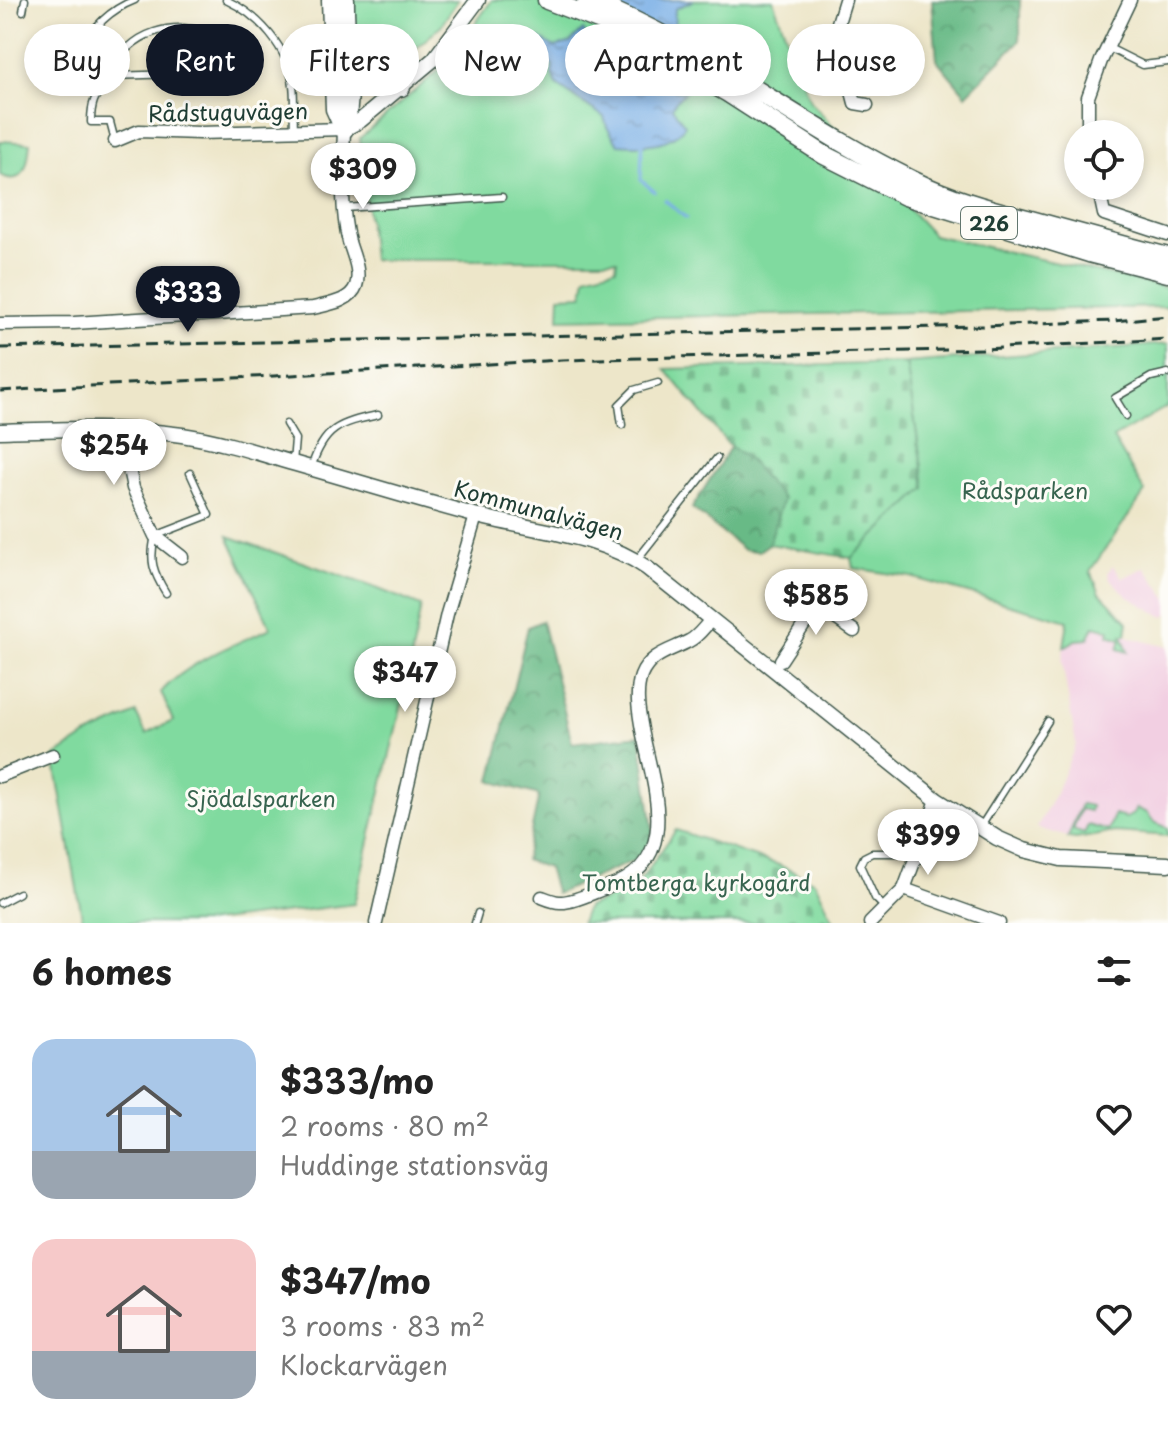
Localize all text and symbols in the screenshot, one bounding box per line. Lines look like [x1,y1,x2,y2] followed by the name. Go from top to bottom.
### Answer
[24,24,130,96] chip: Buy
[146,24,264,96] chip: Rent
[280,24,419,96] chip: Filters
[435,24,549,96] chip: New
[565,24,771,96] chip: Apartment
[787,24,925,96] chip: House
[148,93,308,129] street label: Rådstuguvägen
[1064,120,1144,200] map controls
[1064,120,1144,200] button: locate
[316,143,410,211] pin: $309
[329,149,397,188] text: $309
[961,207,1017,239] road number: 226
[141,266,235,334] pin: $333
[154,272,222,311] text: $333
[67,419,161,487] pin: $254
[79,425,149,464] text: $254
[451,471,627,547] street label: Kommunalvägen
[962,473,1088,506] park label: Rådsparken
[769,569,863,637] pin: $585
[783,575,849,614] text: $585
[358,646,452,714] pin: $347
[372,652,438,691] text: $347
[186,781,336,814] park label: Sjödalsparken
[881,809,975,877] pin: $399
[896,815,960,854] text: $399
[582,865,810,898] park label: Tomtberga kyrkogård
[32,945,172,997] text: 6 homes
[1092,949,1136,993] icon: filters
[280,1054,434,1106] text: $333/mo
[96,1071,192,1167] icon: home
[1092,1097,1136,1141] icon: heart
[280,1106,489,1145] text: 2 rooms · 80 m²
[280,1145,549,1184] text: Huddinge stationsväg
[280,1254,430,1306] text: $347/mo
[96,1271,192,1367] icon: home
[1092,1297,1136,1341] icon: heart
[280,1306,485,1345] text: 3 rooms · 83 m²
[280,1345,448,1384] text: Klockarvägen

